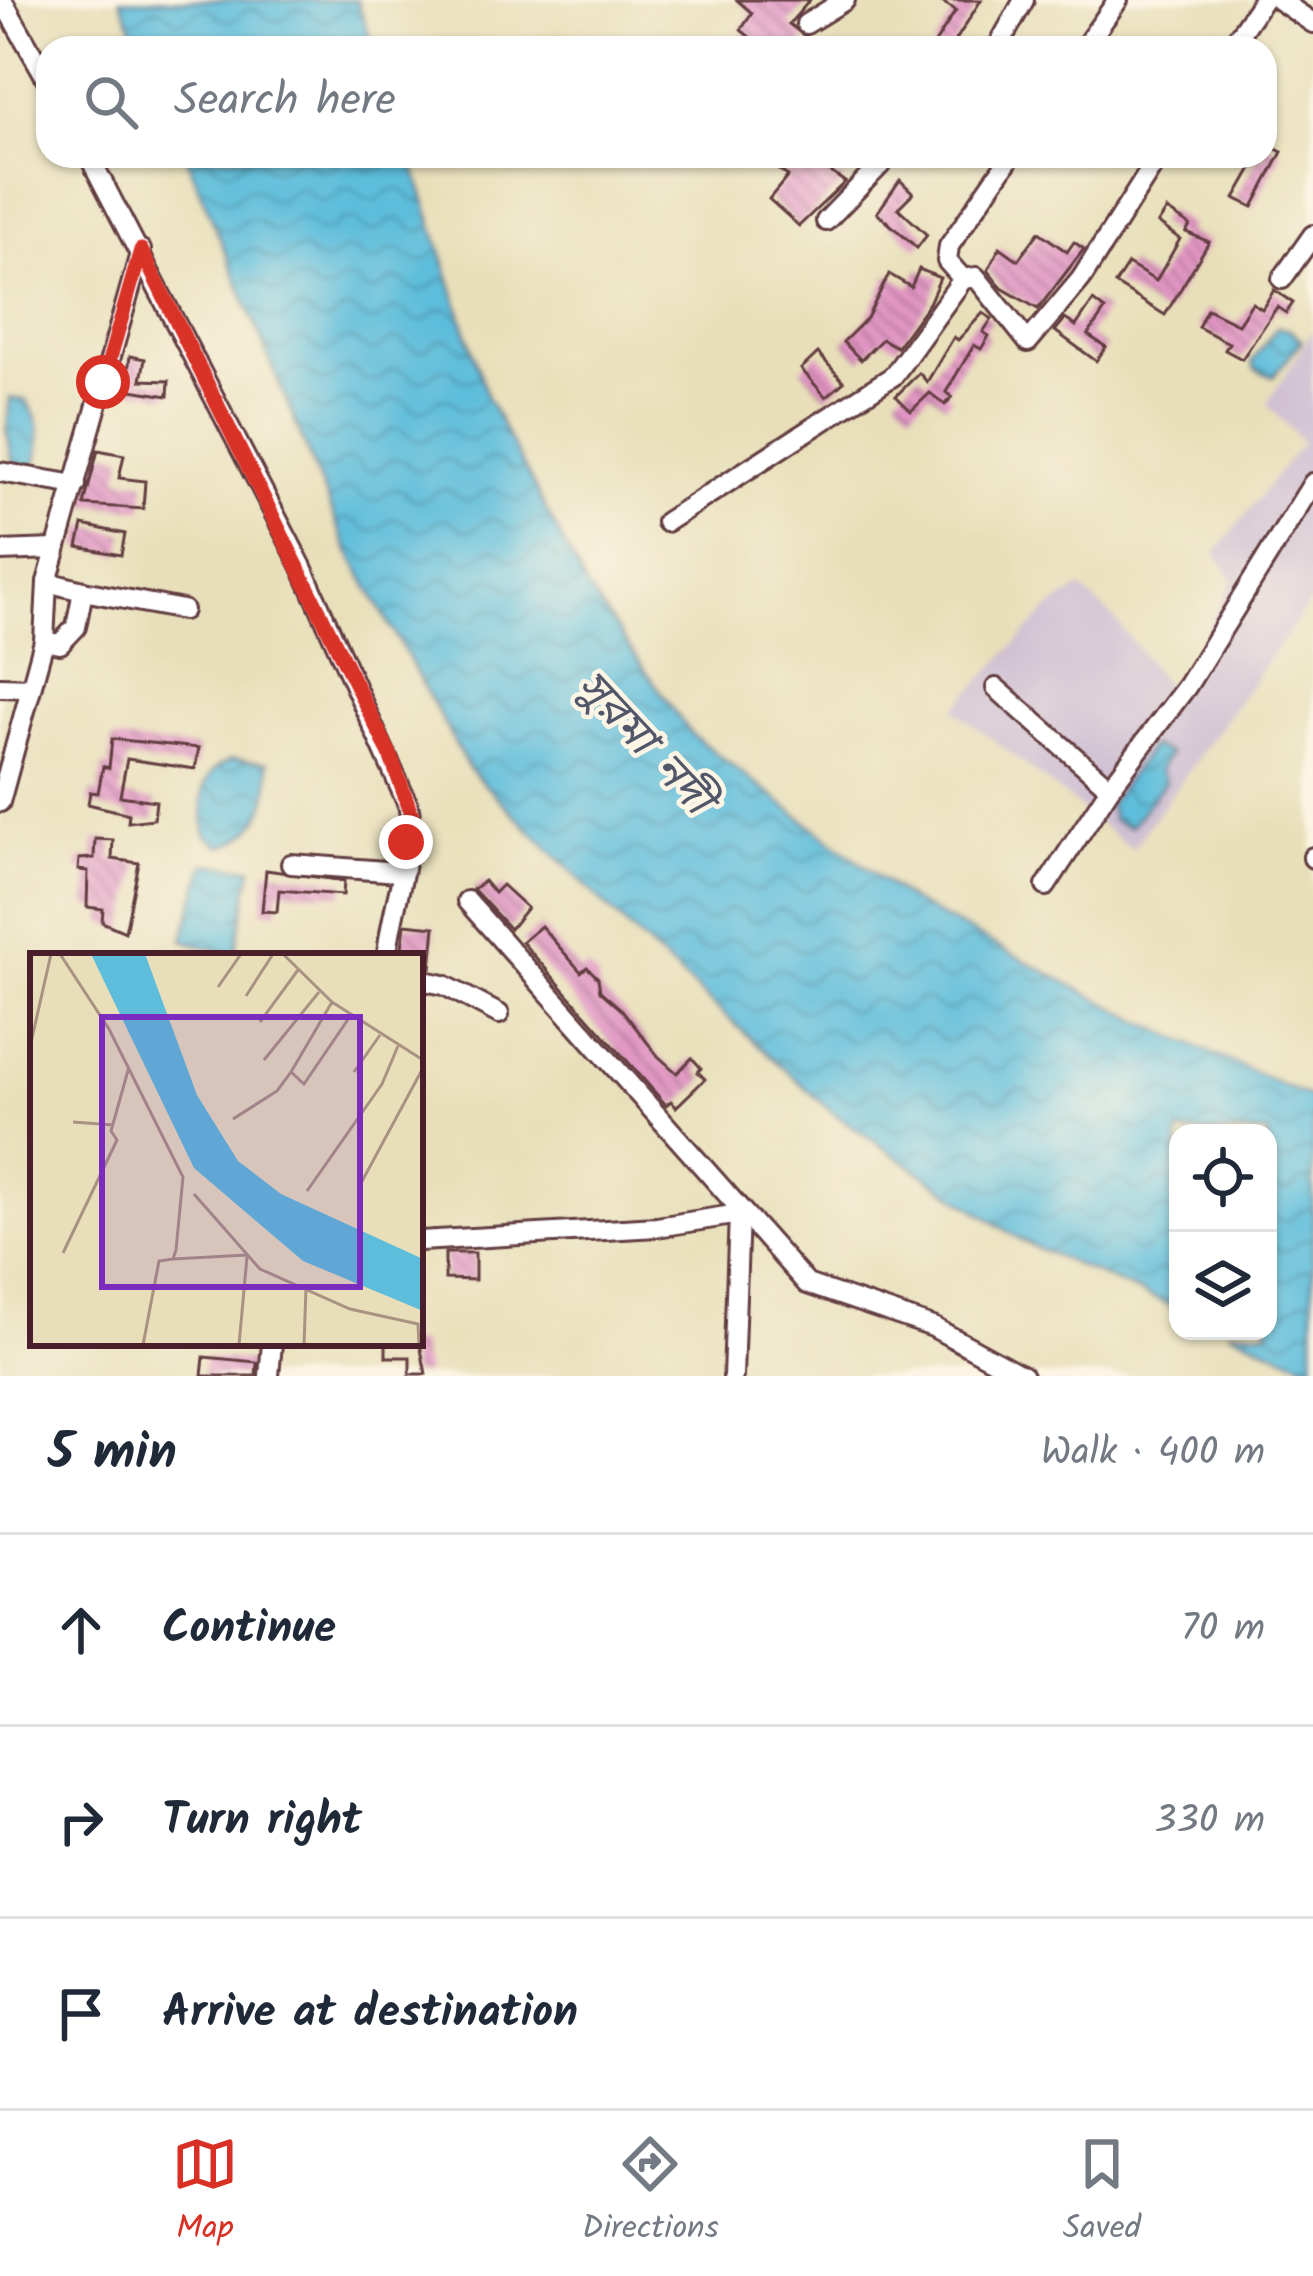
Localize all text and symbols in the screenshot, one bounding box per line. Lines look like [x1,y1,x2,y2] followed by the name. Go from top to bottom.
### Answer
[36,36,1277,168] search box
[174,66,396,138] text: Search here
[78,69,144,135] icon: search
[76,355,130,409] route start
[557,655,735,839] water label: সুরমা নদী
[379,815,433,869] route end
[30,953,423,1346] inset map
[1169,1124,1277,1340] map controls
[1169,1124,1277,1232] button: locate
[1169,1232,1277,1340] button: layers
[48,1414,177,1495] text: 5 min
[1041,1423,1265,1485] text: Walk · 400 m
[162,1594,336,1666] text: Continue
[48,1597,114,1663] icon: ahead
[1181,1599,1265,1661] text: 70 m
[162,1786,362,1858] text: Turn right
[48,1789,114,1855] icon: right
[1154,1791,1265,1853] text: 330 m
[162,1978,578,2050] text: Arrive at destination
[48,1981,114,2047] icon: arrive
[172,2131,238,2256] tab: Map
[582,2131,719,2256] tab: Directions
[1063,2131,1141,2256] tab: Saved

